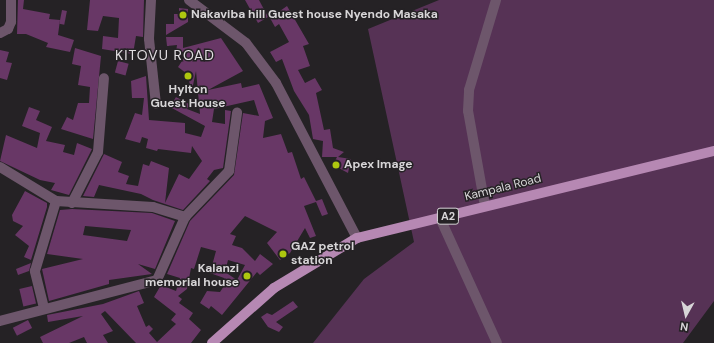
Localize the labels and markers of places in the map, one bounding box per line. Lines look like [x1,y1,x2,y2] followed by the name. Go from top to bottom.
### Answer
[191,8,438,22] place label: Nakaviba hill Guest house Nyendo Masaka
[178,10,188,20] marker: Nakaviba hill Guest house Nyendo Masaka
[183,71,193,81] marker: Hylton Guest House
[150,83,226,111] place label: Hylton Guest House
[344,158,413,172] place label: Apex Image
[331,160,341,170] marker: Apex Image
[291,240,354,268] place label: GAZ petrol station
[278,249,288,259] marker: GAZ petrol station
[145,262,239,290] place label: Kalanzi memorial house
[242,271,252,281] marker: Kalanzi memorial house

